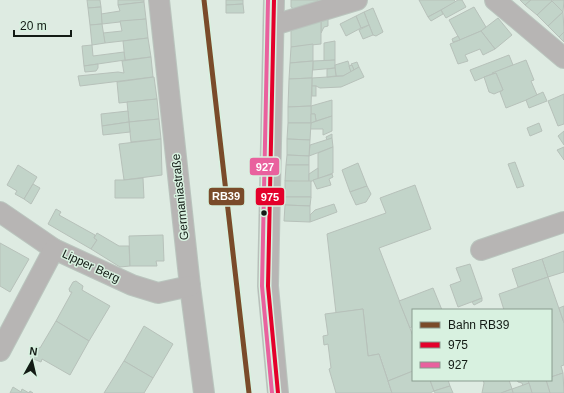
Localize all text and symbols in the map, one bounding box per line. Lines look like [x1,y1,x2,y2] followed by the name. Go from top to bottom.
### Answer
[14,12,71,38] scale bar
[20,19,47,33] text: 20 m
[168,153,191,241] street label: Germaniastraße
[249,157,280,176] line badge: 927
[256,161,274,173] text: 927
[208,187,245,206] line badge: RB39
[255,187,285,206] line badge: 975
[212,190,240,202] text: RB39
[261,191,279,203] text: 975
[259,208,269,218] unlabelled marker
[60,247,122,285] street label: Lipper Berg
[412,309,552,381] legend
[448,318,510,332] text: Bahn RB39
[448,338,468,352] text: 975
[12,341,52,381] north arrow
[29,345,38,358] text: N
[448,358,468,372] text: 927

